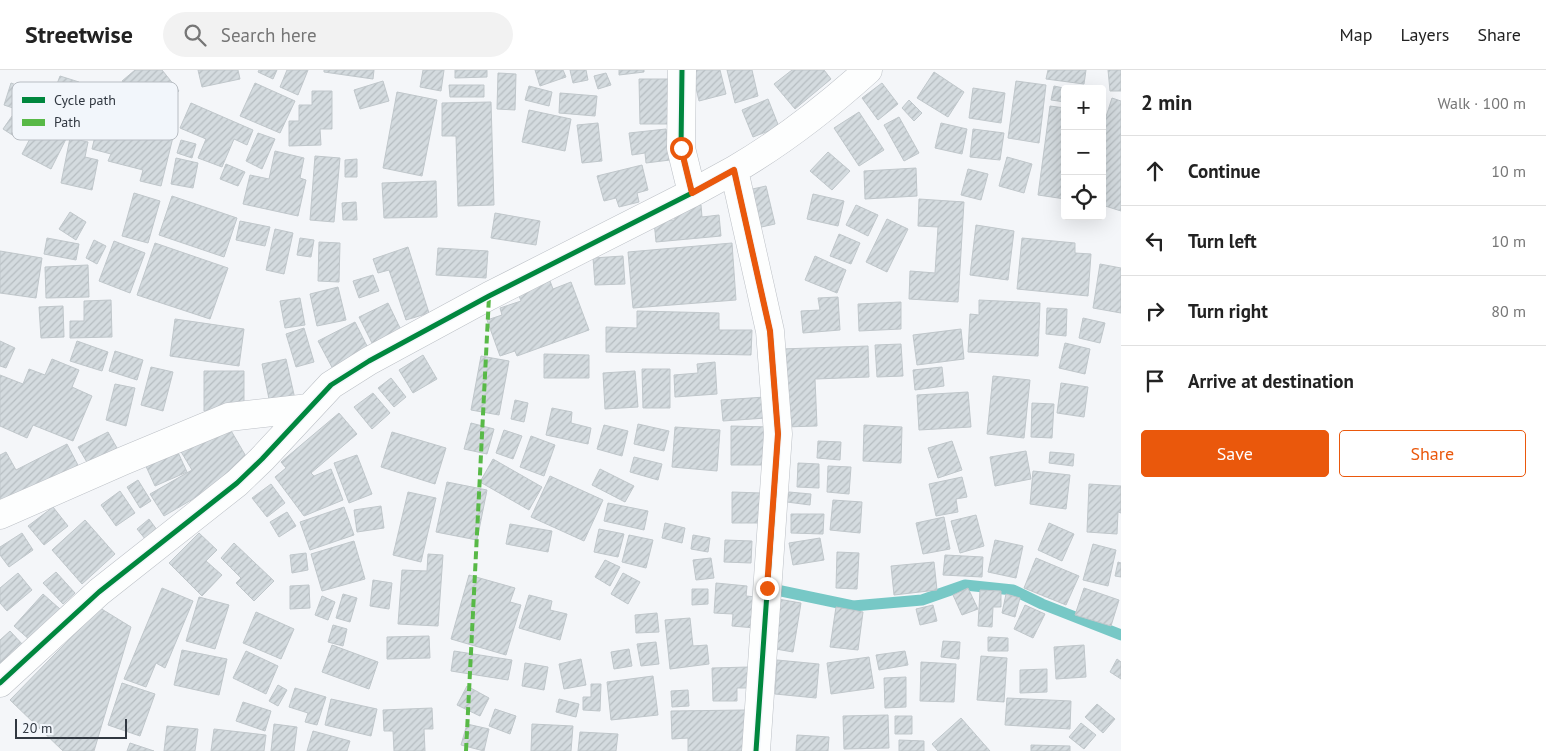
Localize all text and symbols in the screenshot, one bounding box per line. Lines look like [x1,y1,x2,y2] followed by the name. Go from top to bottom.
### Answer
[163,12,513,57] search box
[25,19,133,50] text: Streetwise
[181,21,209,49] icon: search
[221,23,317,47] text: Search here
[1340,23,1372,46] text: Map
[1400,23,1449,46] text: Layers
[1477,23,1521,46] text: Share
[12,82,178,140] legend
[1061,85,1106,220] map controls
[1061,85,1106,130] button: +
[1141,89,1192,116] text: 2 min
[54,91,116,109] text: Cycle path
[1437,93,1526,113] text: Walk · 100 m
[54,113,81,131] text: Path
[1061,130,1106,175] button: −
[670,137,693,160] route start
[1141,157,1169,185] icon: ahead
[1188,159,1260,183] text: Continue
[1491,161,1526,181] text: 10 m
[1061,175,1106,220] button: locate
[1141,227,1169,255] icon: left
[1188,229,1257,253] text: Turn left
[1491,231,1526,251] text: 10 m
[1141,297,1169,325] icon: right
[1188,299,1268,323] text: Turn right
[1491,301,1526,321] text: 80 m
[1141,367,1169,395] icon: arrive
[1188,369,1354,393] text: Arrive at destination
[1141,430,1329,477] button: Save
[1339,430,1526,477] button: Share
[756,577,779,600] route end
[15,716,128,739] scale bar
[22,719,52,737] text: 20 m

